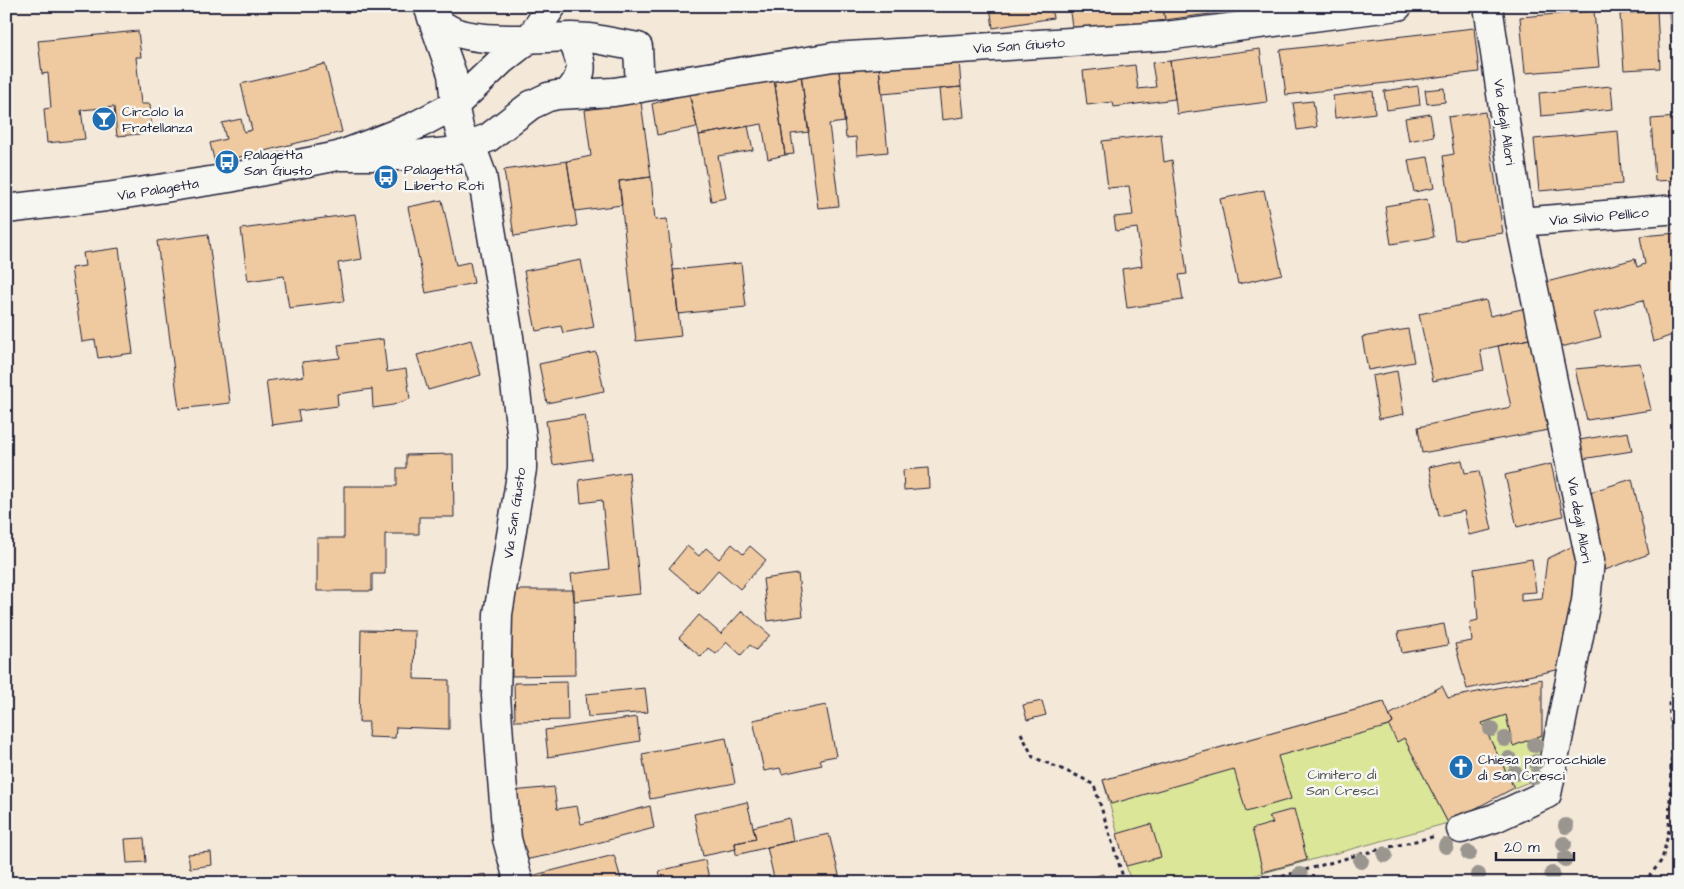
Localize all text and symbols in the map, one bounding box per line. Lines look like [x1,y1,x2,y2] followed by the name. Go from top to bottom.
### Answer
[973,33,1066,59] street label: Via San Giusto
[1488,78,1520,166] street label: Via degli Allori
[122,102,192,138] place label: Circolo la Fratellanza
[91,106,117,132] bar icon: Circolo la Fratellanza
[244,145,312,181] place label: Palagetta San Giusto
[214,149,240,175] bus stop icon: Palagetta San Giusto
[404,160,484,196] place label: Palagetta Liberto Roti
[373,164,399,190] bus stop icon: Palagetta Liberto Roti
[116,174,200,206] street label: Via Palagetta
[1549,203,1650,231] street label: Via Silvio Pellico
[499,466,531,560] street label: Via San Giusto
[1562,476,1596,565] street label: Via degli Allori
[1478,750,1607,786] place label: Chiesa parrocchiale di San Cresci
[1448,754,1474,780] church icon: Chiesa parrocchiale di San Cresci
[1306,765,1378,801] park label: Cimitero di San Cresci
[1496,829,1574,861] scale bar
[1504,837,1540,858] text: 20 m

